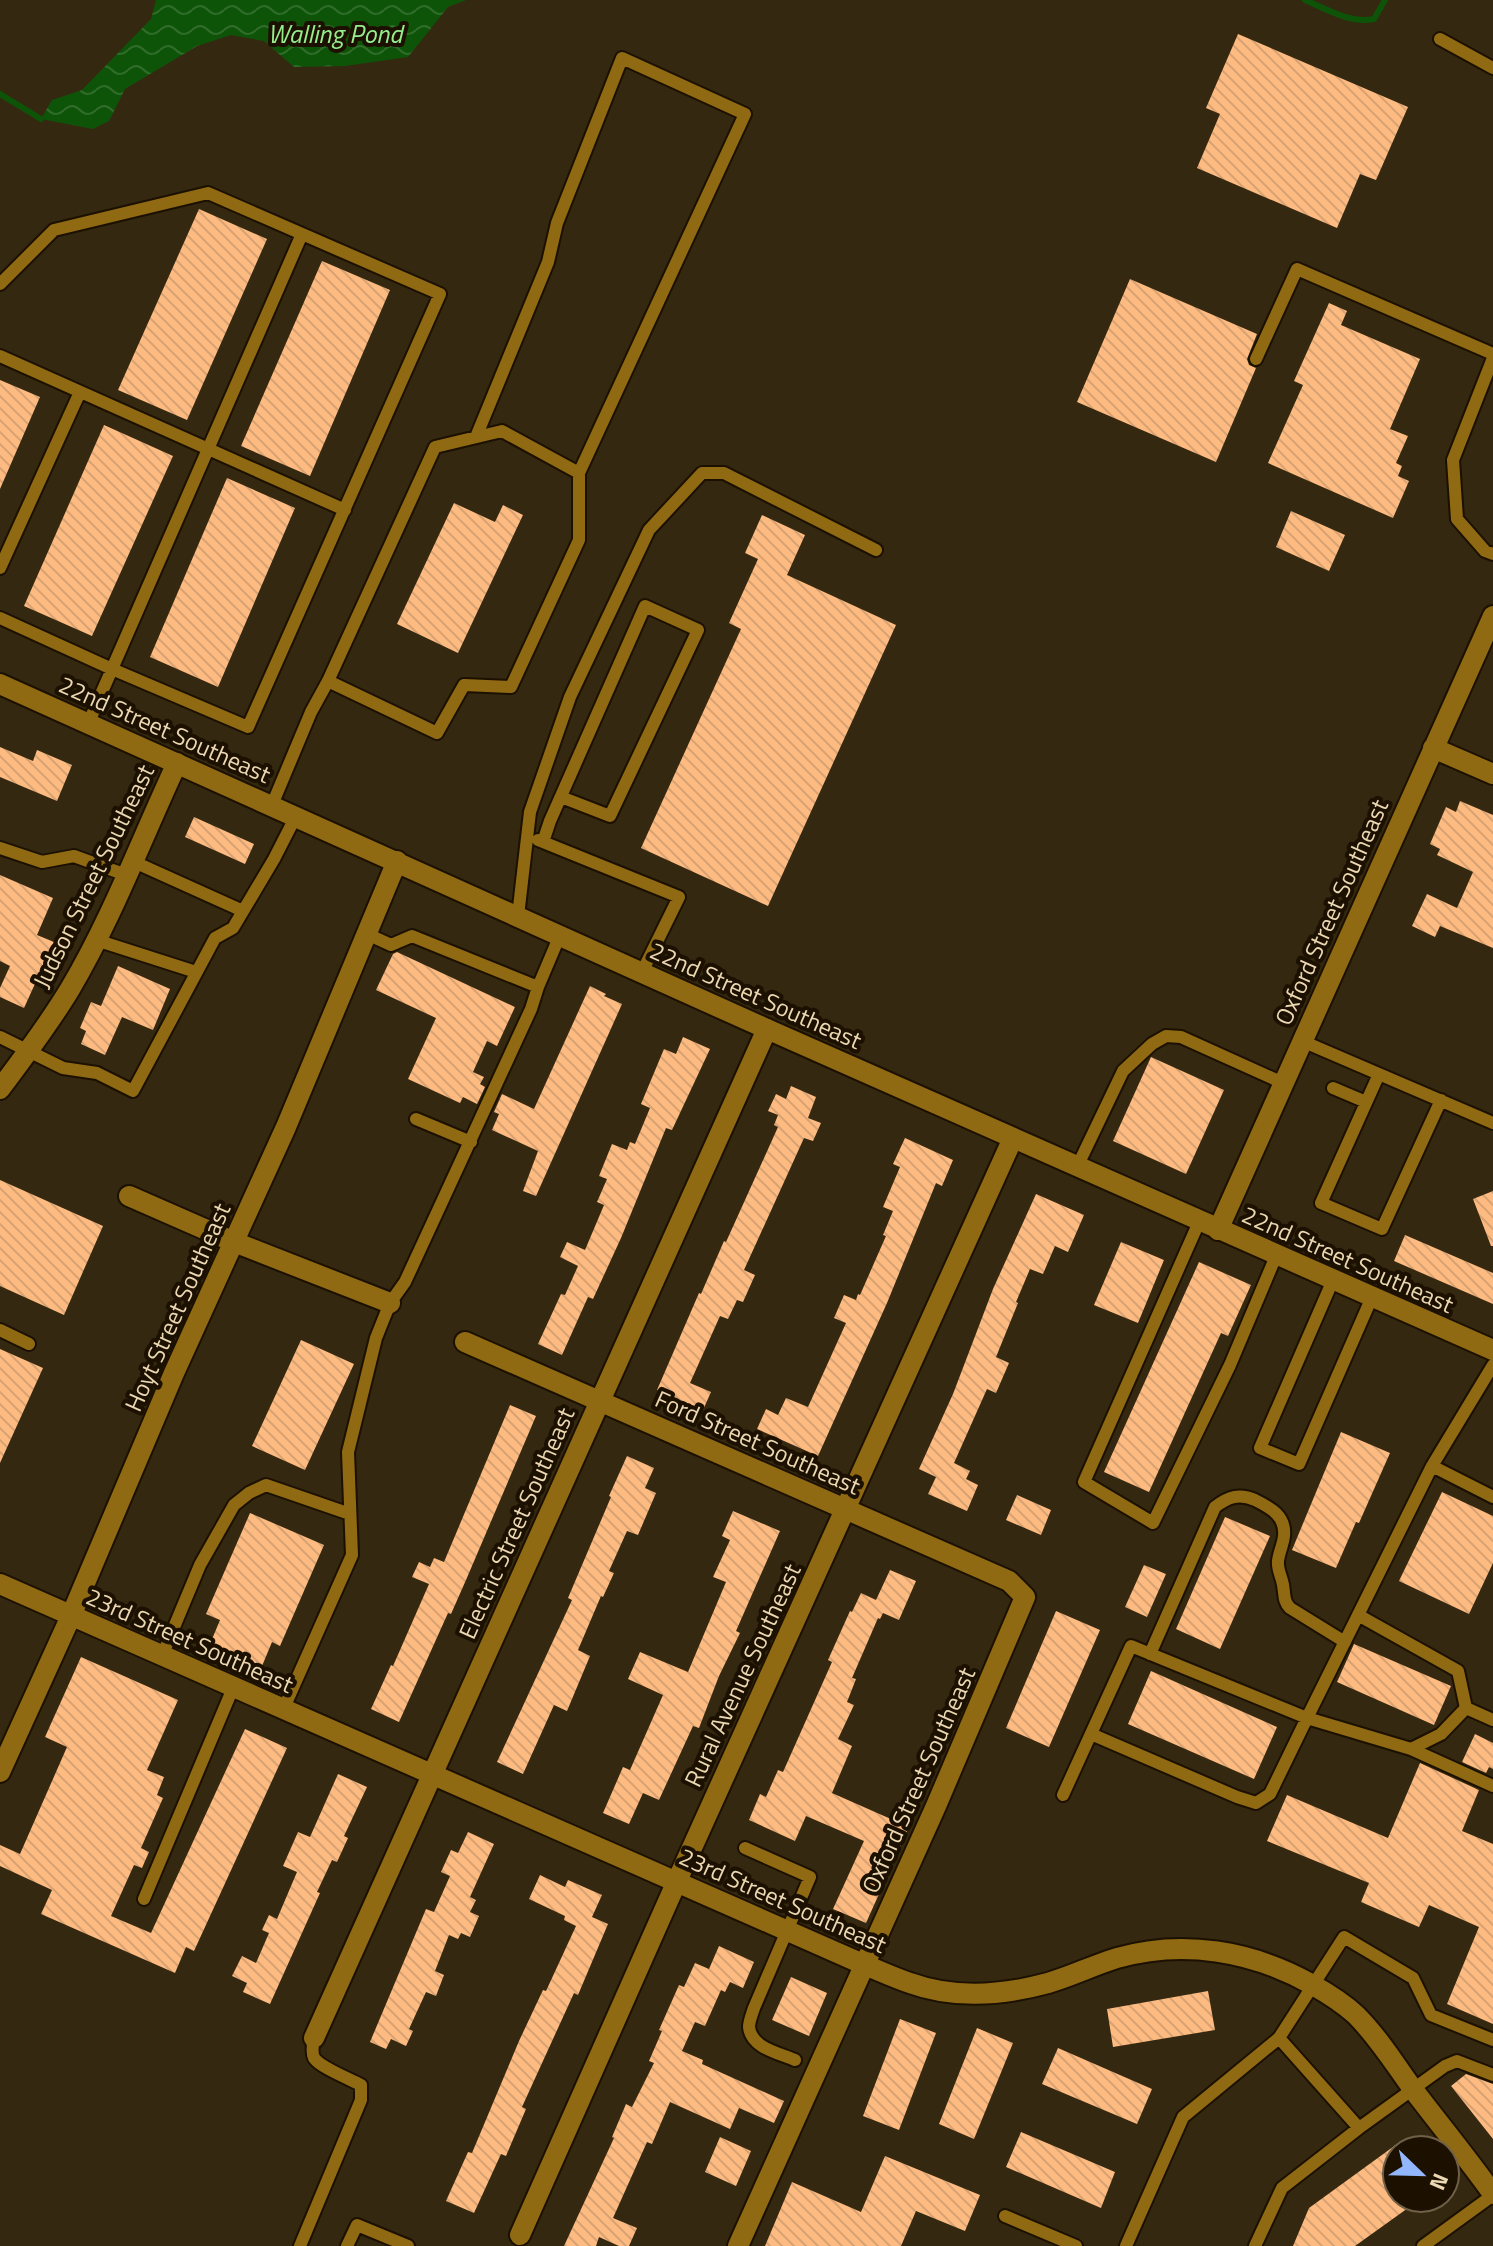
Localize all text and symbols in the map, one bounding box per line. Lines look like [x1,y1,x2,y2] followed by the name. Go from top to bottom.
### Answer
[268,14,405,53] water label: Walling Pond
[53,666,277,792] street label: 22nd Street Southeast
[23,757,163,994] street label: Judson Street Southeast
[1265,793,1397,1031] street label: Oxford Street Southeast
[644,932,868,1058] street label: 22nd Street Southeast
[1236,1196,1460,1322] street label: 22nd Street Southeast
[115,1197,239,1417] street label: Hoyt Street Southeast
[650,1381,867,1504] street label: Ford Street Southeast
[449,1401,583,1644] street label: Electric Street Southeast
[674,1557,810,1792] street label: Rural Avenue Southeast
[81,1578,300,1702] street label: 23rd Street Southeast
[852,1661,984,1899] street label: Oxford Street Southeast
[674,1838,893,1962] street label: 23rd Street Southeast
[1381,2134,1461,2214] north arrow
[1421,2168,1458,2195] text: N

